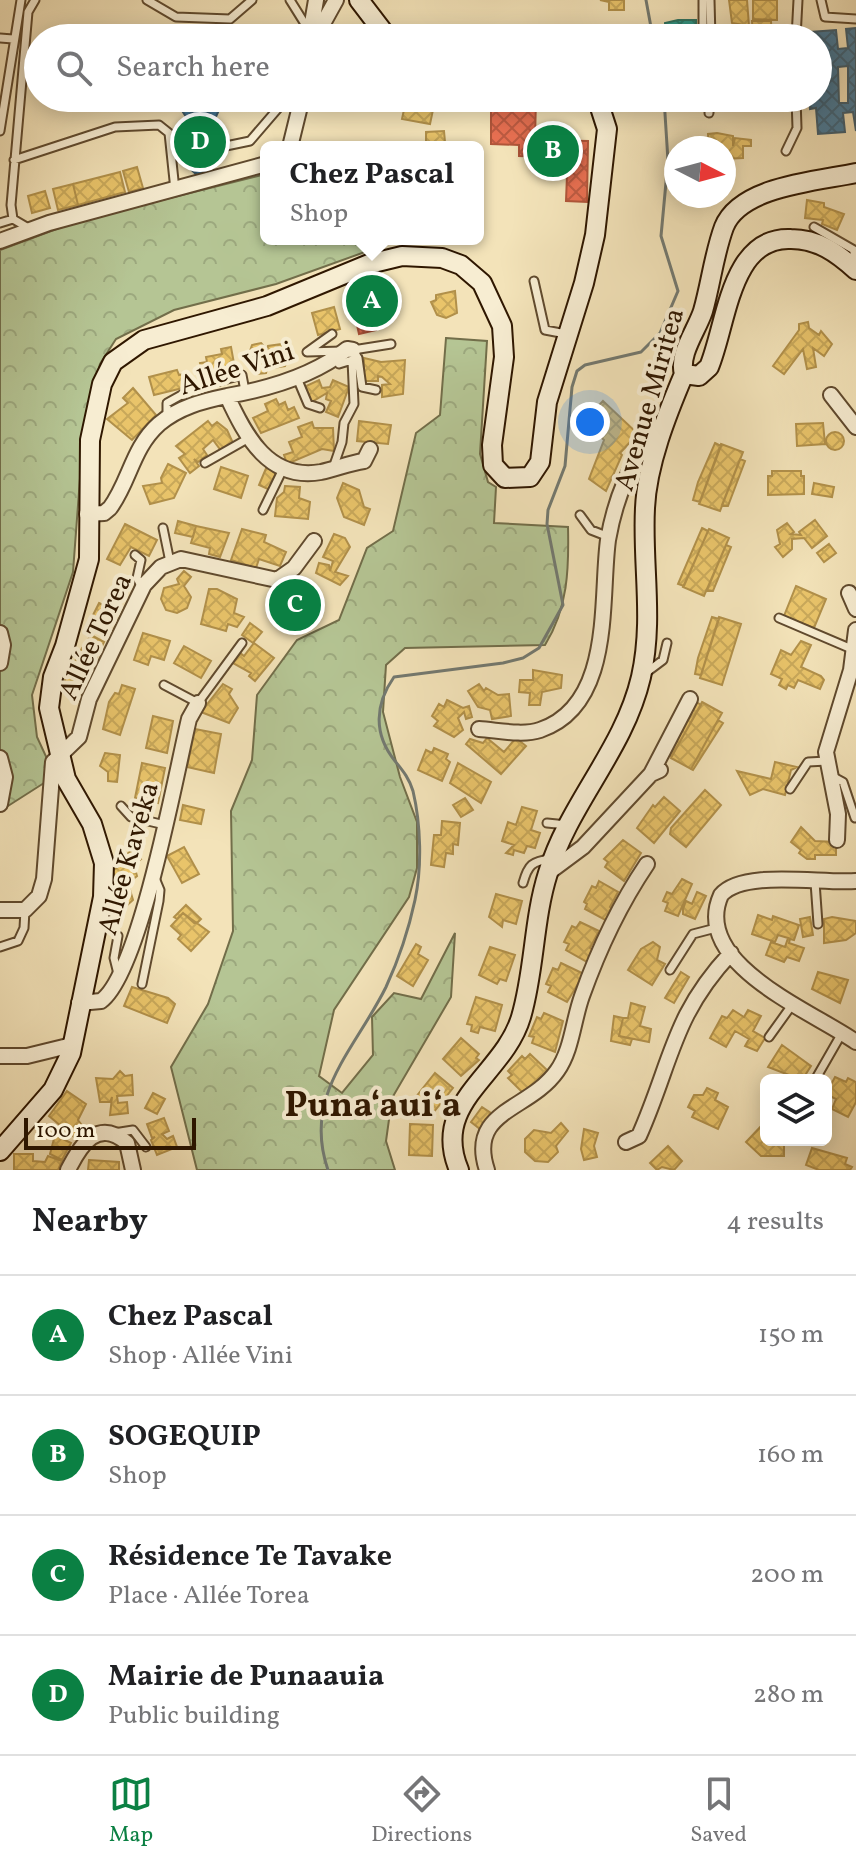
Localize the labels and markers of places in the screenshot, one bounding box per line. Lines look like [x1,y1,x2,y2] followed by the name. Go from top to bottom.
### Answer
[174,112,226,172] pin: D
[527,121,579,181] pin: B
[346,271,398,331] pin: A
[269,575,321,635] pin: C

